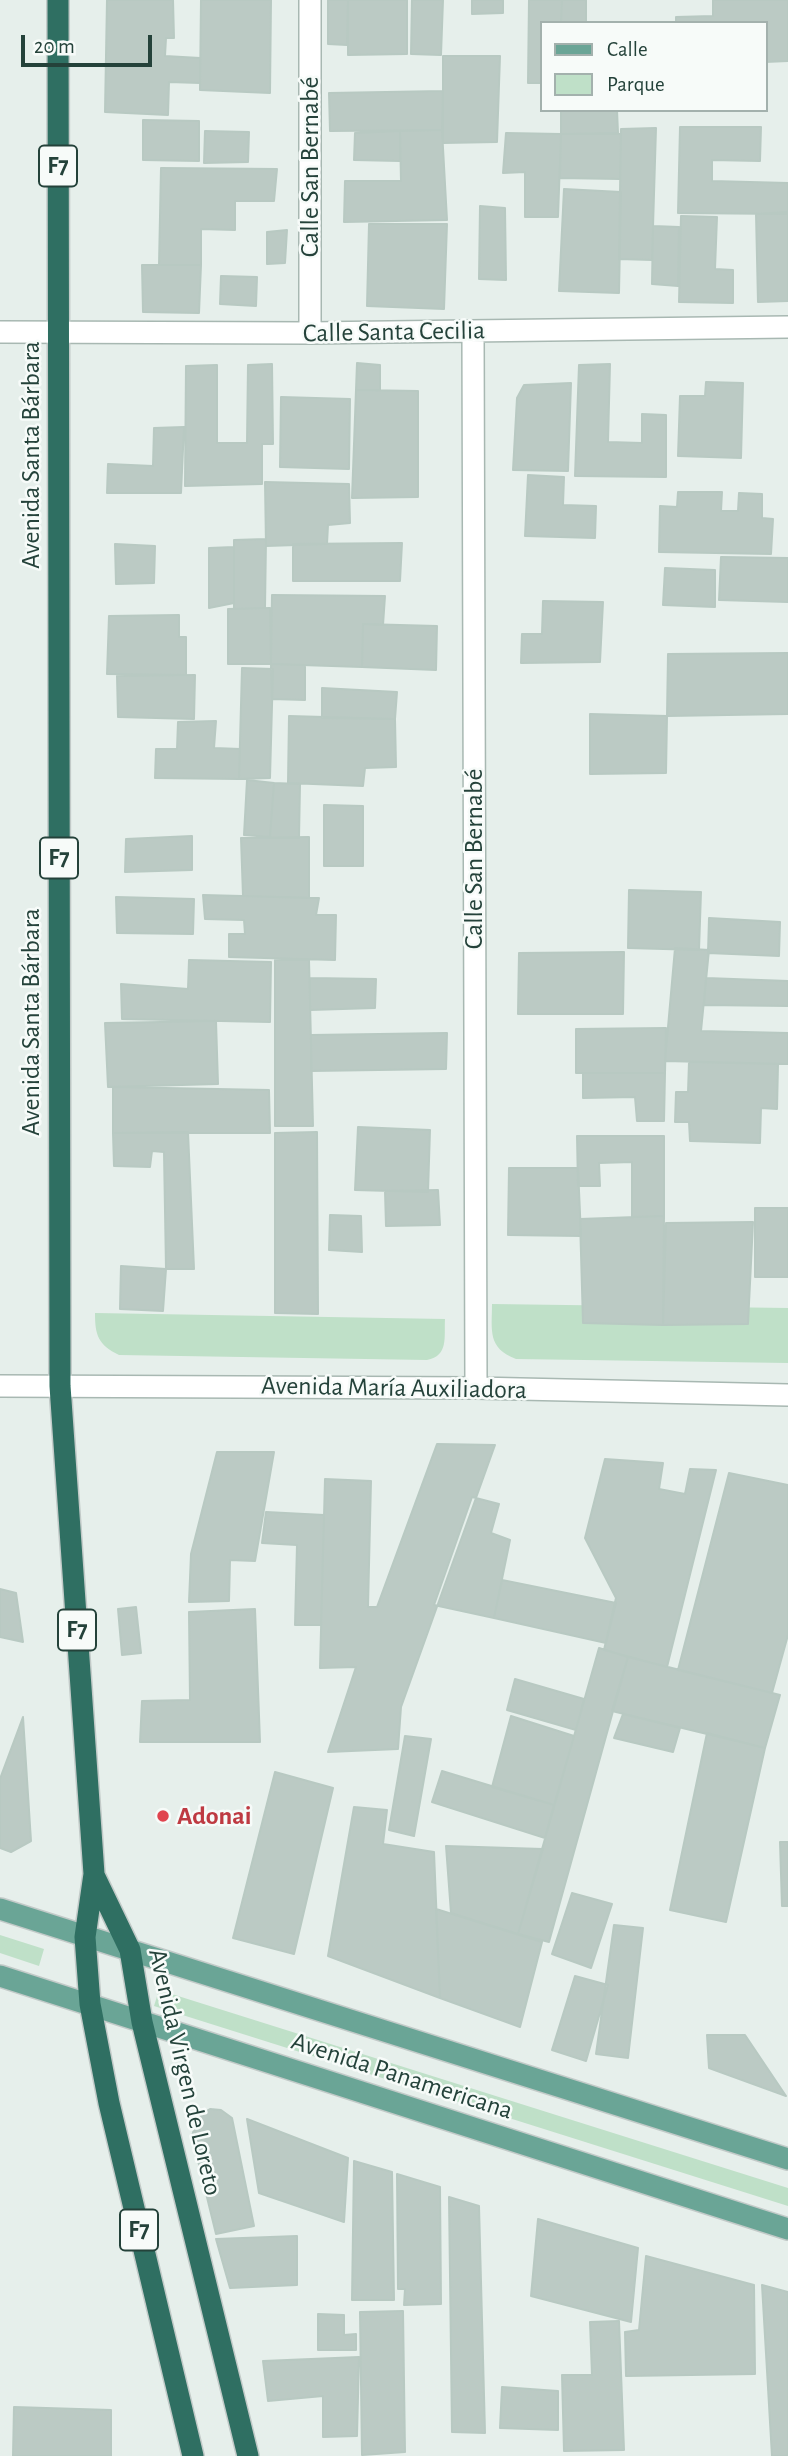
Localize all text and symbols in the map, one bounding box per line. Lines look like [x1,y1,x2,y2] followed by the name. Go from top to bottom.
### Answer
[24,21,156,65] scale bar
[540,21,767,112] legend
[34,36,75,57] text: 20 m
[607,39,648,60] text: Calle
[607,74,665,95] text: Parque
[294,77,326,257] street label: Calle San Bernabé
[39,146,77,186] road number: F7
[303,315,485,349] street label: Calle Santa Cecilia
[15,341,47,569] street label: Avenida Santa Bárbara
[458,769,490,949] street label: Calle San Bernabé
[40,838,78,878] road number: F7
[15,908,47,1136] street label: Avenida Santa Bárbara
[261,1370,527,1406] street label: Avenida María Auxiliadora
[58,1610,96,1650] road number: F7
[177,1800,252,1832] place label: Adonai
[155,1808,171,1824] marker: Adonai
[141,1946,229,2198] street label: Avenida Virgen de Loreto
[287,2026,517,2126] street label: Avenida Panamericana
[120,2210,158,2250] road number: F7

